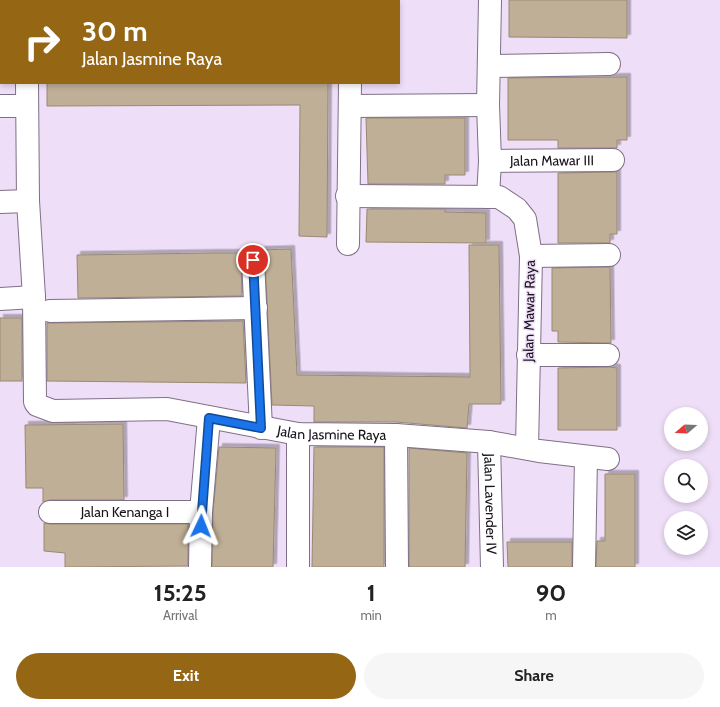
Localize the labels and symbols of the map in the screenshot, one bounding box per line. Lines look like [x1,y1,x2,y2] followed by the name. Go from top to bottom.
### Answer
[509,151,594,170] street label: Jalan Mawar III
[236,243,270,277] pin
[519,260,539,363] street label: Jalan Mawar Raya
[664,407,708,451] north arrow
[275,421,387,444] street label: Jalan Jasmine Raya
[480,452,501,555] street label: Jalan Lavender IV
[80,503,169,521] street label: Jalan Kenanga I
[180,505,222,547] position arrow

